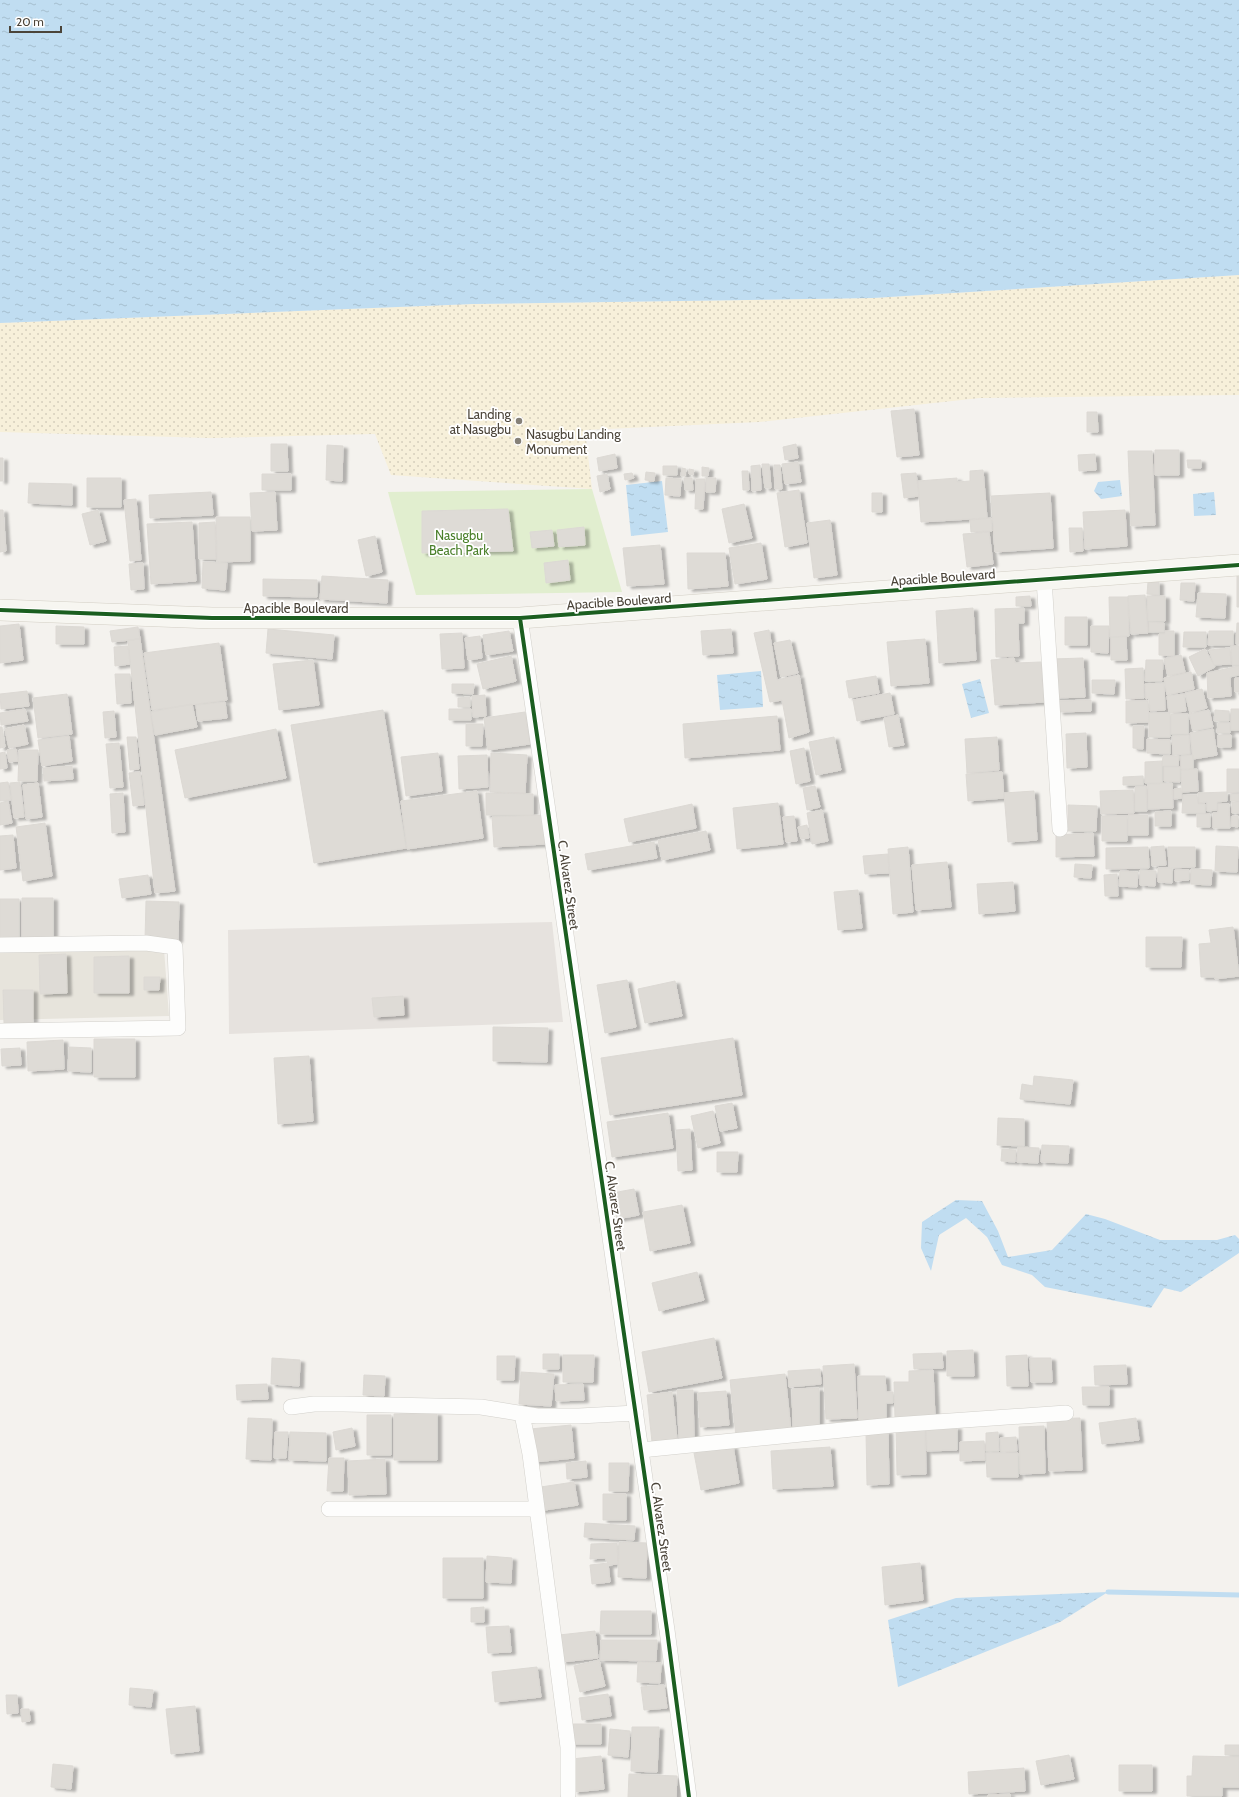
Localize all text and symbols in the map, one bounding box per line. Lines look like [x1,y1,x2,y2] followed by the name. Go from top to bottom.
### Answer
[10,8,61,34] scale bar
[16,14,44,29] text: 20 m
[450,406,512,437] place label: Landing at Nasugbu
[514,416,524,426] marker: Landing at Nasugbu
[526,426,621,457] place label: Nasugbu Landing Monument
[513,436,523,446] marker: Nasugbu Landing Monument
[429,527,489,558] park label: Nasugbu Beach Park
[890,565,996,589] street label: Apacible Boulevard
[566,589,672,613] street label: Apacible Boulevard
[244,600,349,616] street label: Apacible Boulevard
[555,839,583,931] street label: C. Alvarez Street
[602,1160,630,1252] street label: C. Alvarez Street
[648,1481,676,1573] street label: C. Alvarez Street

